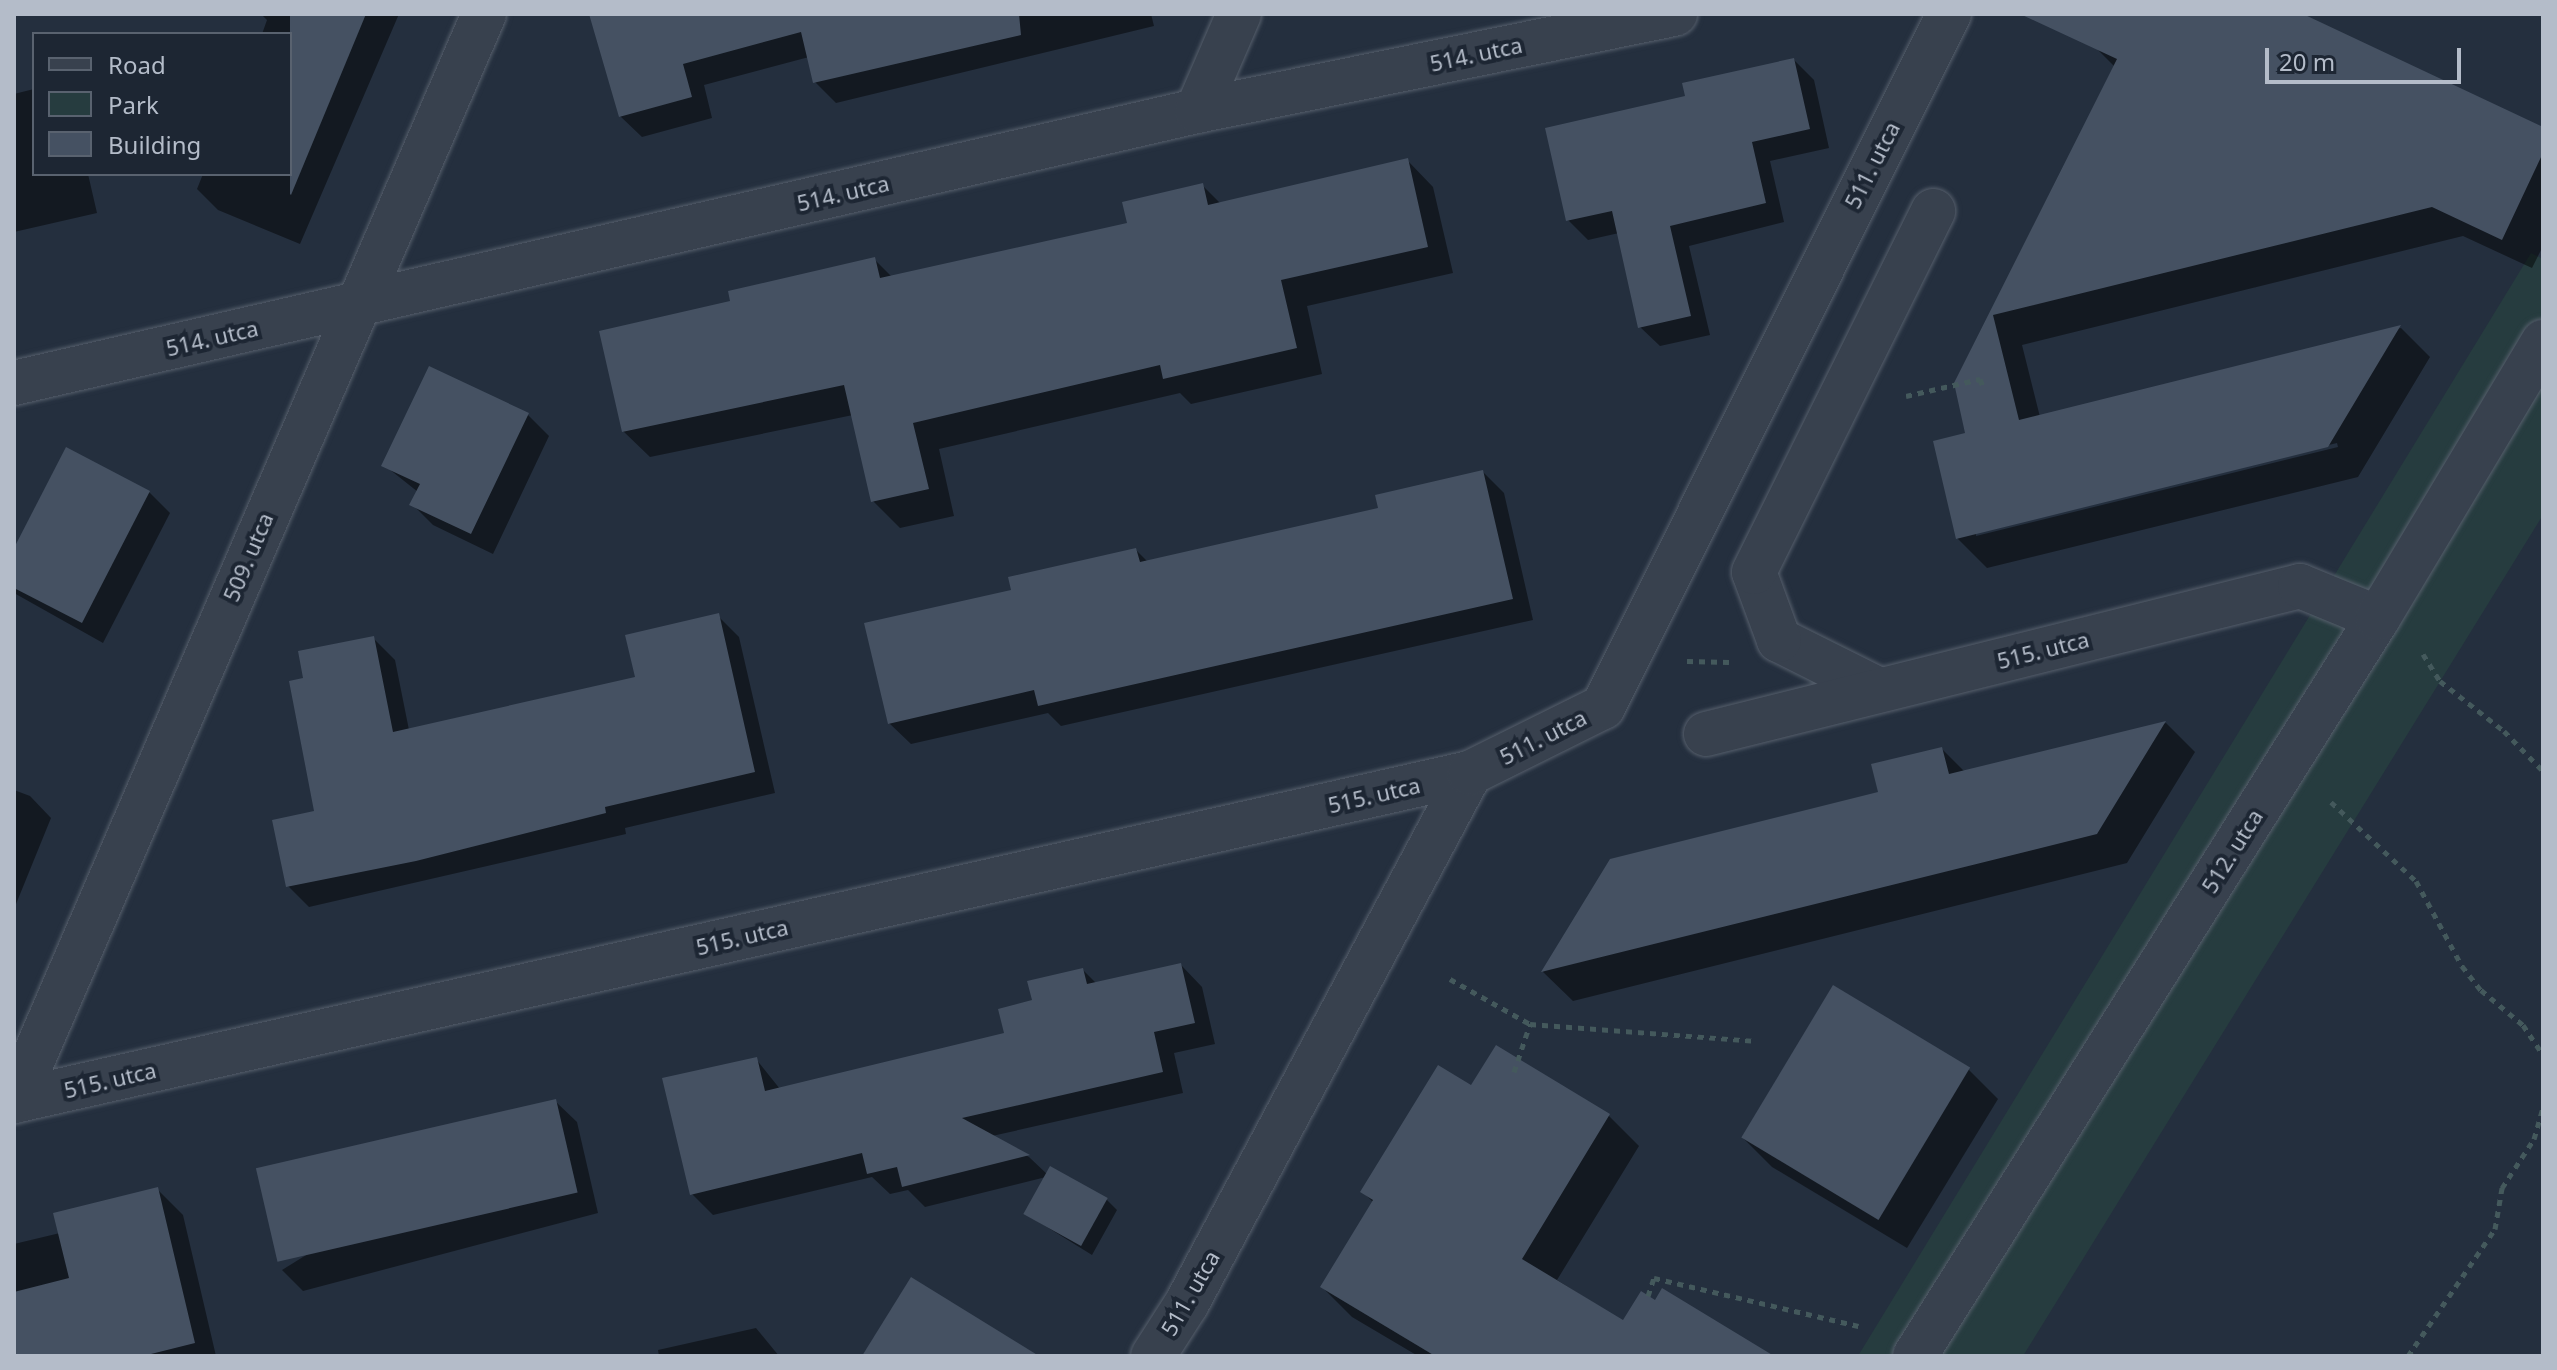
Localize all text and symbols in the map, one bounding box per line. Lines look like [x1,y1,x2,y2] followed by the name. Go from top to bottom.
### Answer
[1427,31,1525,77] street label: 514. utca
[32,32,292,176] legend
[2269,32,2465,82] scale bar
[2279,45,2335,78] text: 20 m
[108,48,166,81] text: Road
[108,88,159,121] text: Park
[1839,117,1905,213] street label: 511. utca
[108,128,201,161] text: Building
[794,170,892,216] street label: 514. utca
[163,315,261,361] street label: 514. utca
[218,509,278,605] street label: 509. utca
[1994,626,2092,674] street label: 515. utca
[1495,704,1591,770] street label: 511. utca
[1325,772,1423,818] street label: 515. utca
[2196,804,2268,898] street label: 512. utca
[693,914,791,960] street label: 515. utca
[61,1057,159,1103] street label: 515. utca
[1155,1246,1225,1340] street label: 511. utca

